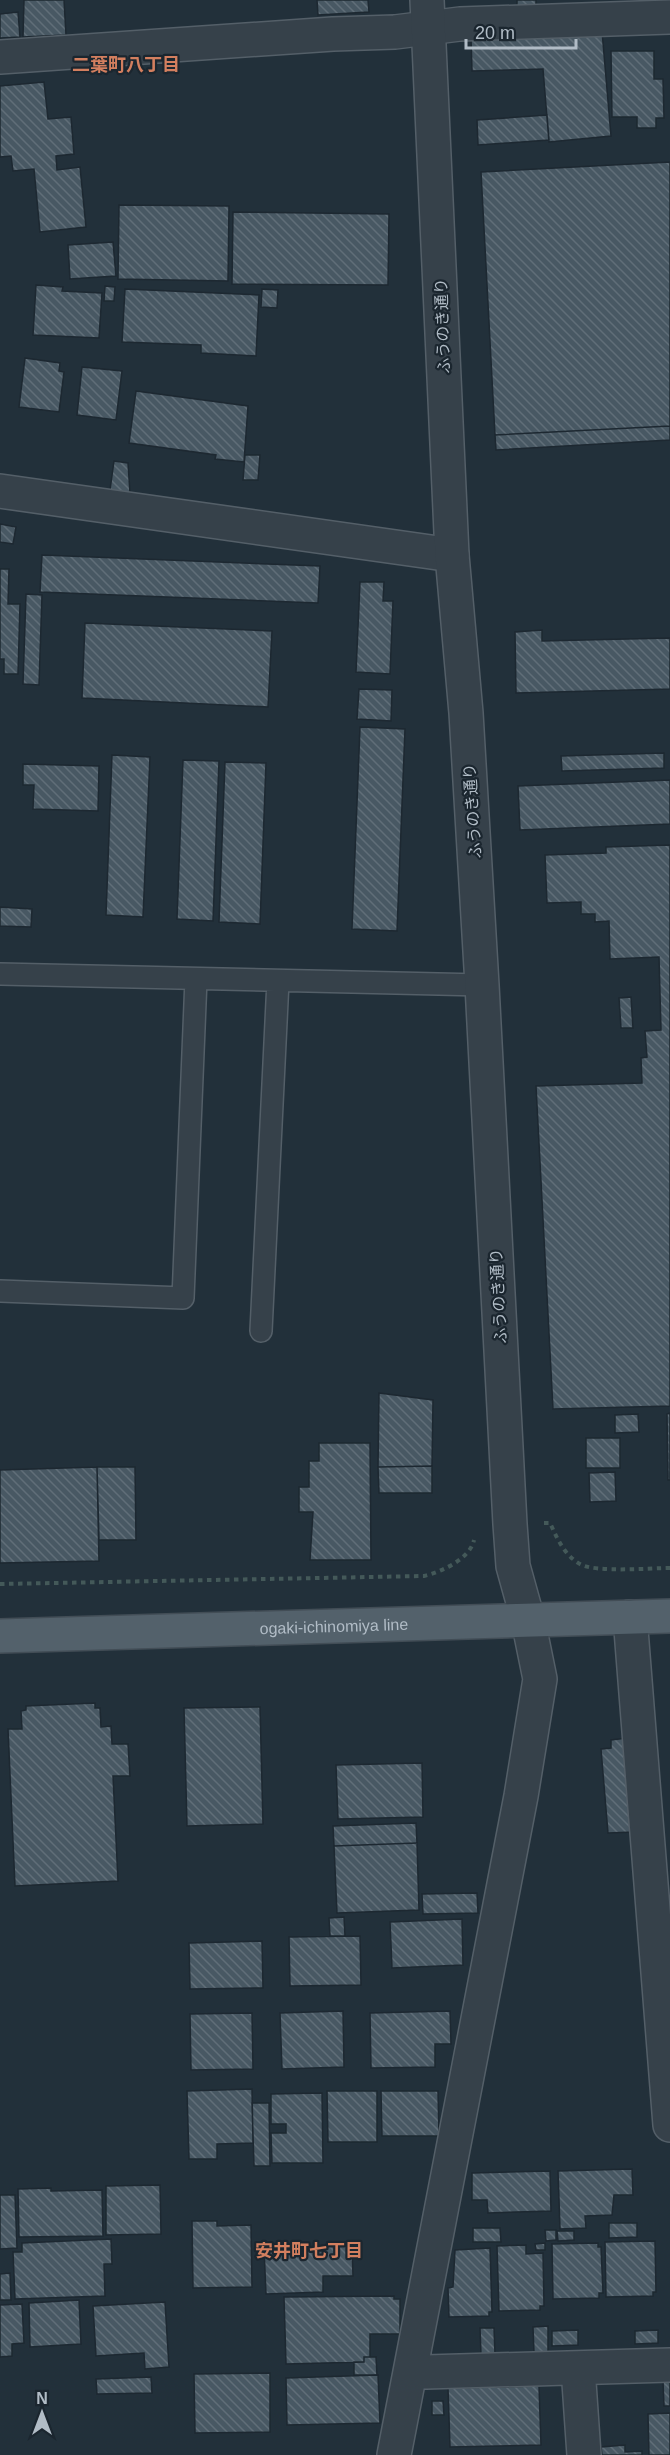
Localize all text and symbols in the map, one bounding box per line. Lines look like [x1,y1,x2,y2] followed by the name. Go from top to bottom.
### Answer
[466,12,576,50] scale bar
[475,23,515,43] text: 20 m
[72,55,180,75] district label: 二葉町八丁目
[432,278,453,374] street label: ふうのき通り
[461,763,484,859] street label: ふうのき通り
[488,1248,509,1344] street label: ふうのき通り
[259,1616,409,1637] street label: ogaki-ichinomiya line
[255,2241,363,2261] district label: 安井町七丁目
[12,2383,72,2443] north arrow
[36,2390,48,2407] text: N

